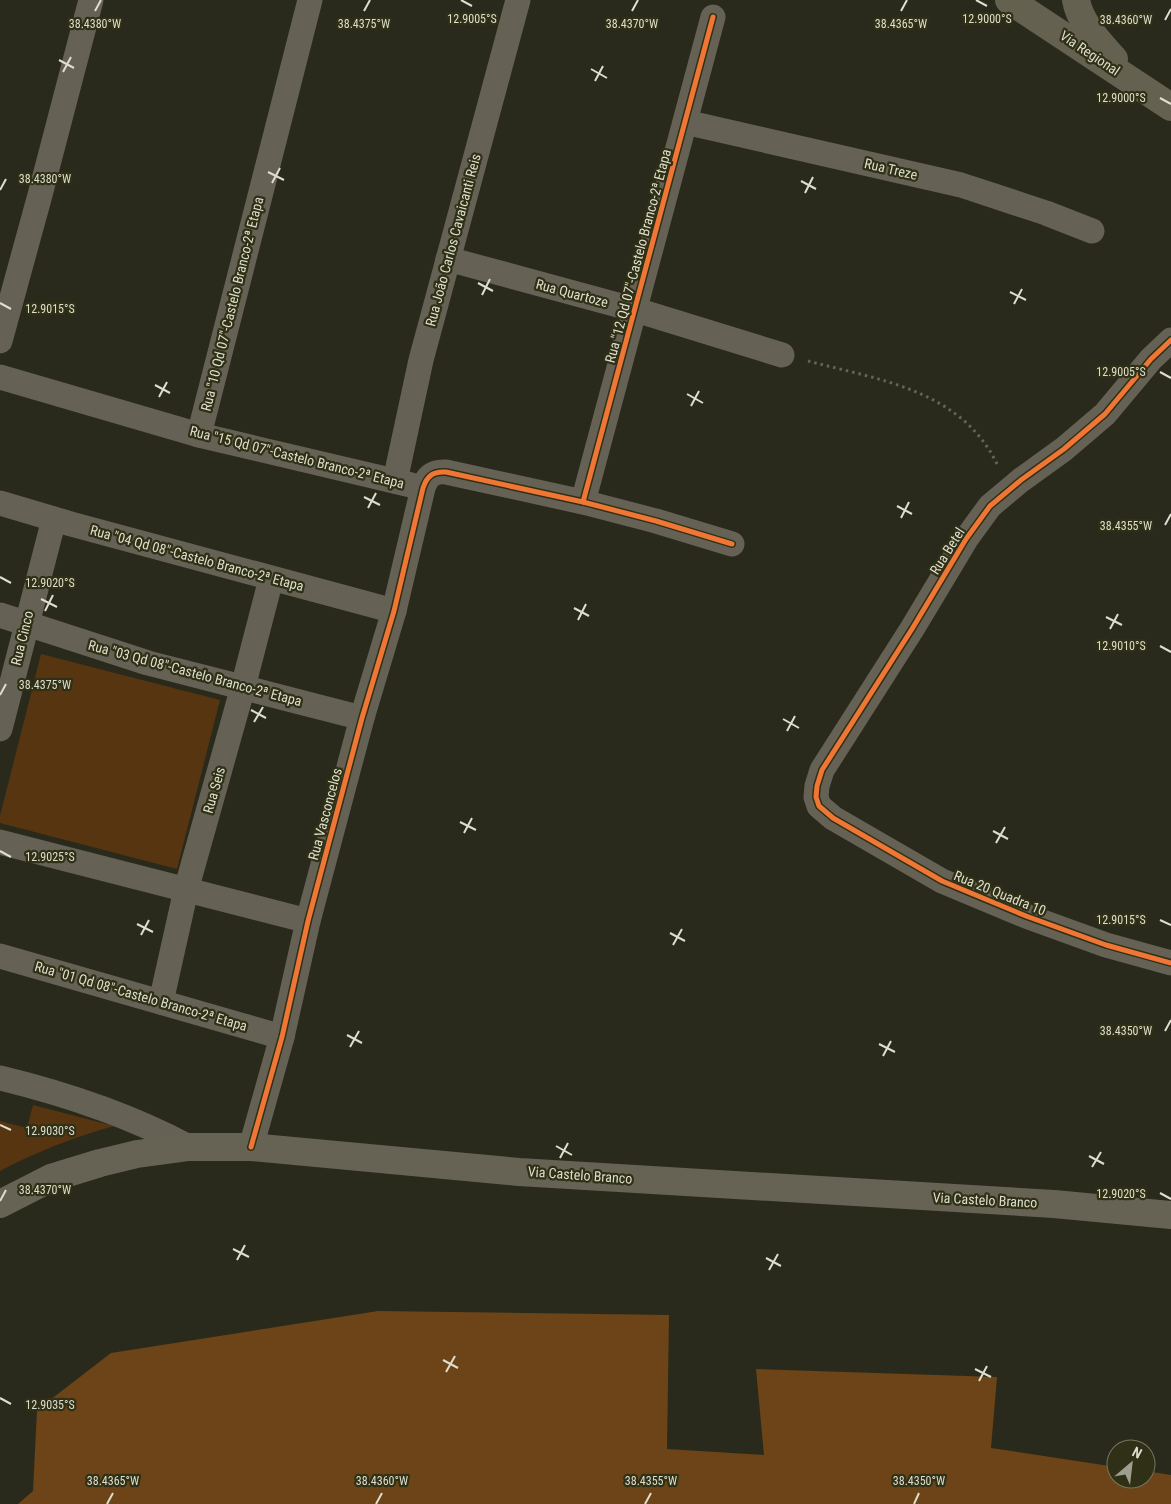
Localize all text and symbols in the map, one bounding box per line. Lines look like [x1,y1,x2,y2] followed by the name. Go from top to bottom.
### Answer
[447,12,497,26] text: 12.9005°S
[962,12,1012,26] text: 12.9000°S
[1100,13,1152,27] text: 38.4360°W
[69,17,121,31] text: 38.4380°W
[338,17,390,31] text: 38.4375°W
[606,17,658,31] text: 38.4370°W
[875,17,927,31] text: 38.4365°W
[1057,27,1123,79] street label: Via Regional
[1096,91,1146,105] text: 12.9000°S
[602,148,674,364] street label: Rua "12 Qd 07"-Castelo Branco-2ª Etapa
[422,152,484,328] street label: Rua João Carlos Cavaicanti Reis
[863,155,919,183] street label: Rua Treze
[19,172,71,186] text: 38.4380°W
[198,195,266,413] street label: Rua "10 Qd 07"-Castelo Branco-2ª Etapa
[534,276,610,310] street label: Rua Quartoze
[25,302,75,316] text: 12.9015°S
[1096,365,1146,379] text: 12.9005°S
[188,423,406,491] street label: Rua "15 Qd 07"-Castelo Branco-2ª Etapa
[1100,519,1152,533] text: 38.4355°W
[89,522,305,594] street label: Rua "04 Qd 08"-Castelo Branco-2ª Etapa
[926,525,968,577] street label: Rua Betel
[25,576,75,590] text: 12.9020°S
[8,609,36,667] street label: Rua Cinco
[87,637,303,709] street label: Rua "03 Qd 08"-Castelo Branco-2ª Etapa
[1096,639,1146,653] text: 12.9010°S
[19,678,71,692] text: 38.4375°W
[200,765,228,815] street label: Rua Seis
[305,766,345,862] street label: Rua Vasconcelos
[25,850,75,864] text: 12.9025°S
[952,867,1048,919] street label: Rua 20 Quadra 10
[1096,913,1146,927] text: 12.9015°S
[33,958,249,1034] street label: Rua "01 Qd 08"-Castelo Branco-2ª Etapa
[1100,1024,1152,1038] text: 38.4350°W
[25,1124,75,1138] text: 12.9030°S
[527,1163,633,1187] street label: Via Castelo Branco
[19,1183,71,1197] text: 38.4370°W
[1096,1187,1146,1201] text: 12.9020°S
[932,1189,1038,1211] street label: Via Castelo Branco
[25,1398,75,1412] text: 12.9035°S
[1106,1439,1156,1489] north arrow
[1130,1443,1145,1462] text: N
[87,1474,139,1488] text: 38.4365°W
[356,1474,408,1488] text: 38.4360°W
[625,1474,677,1488] text: 38.4355°W
[893,1474,945,1488] text: 38.4350°W

